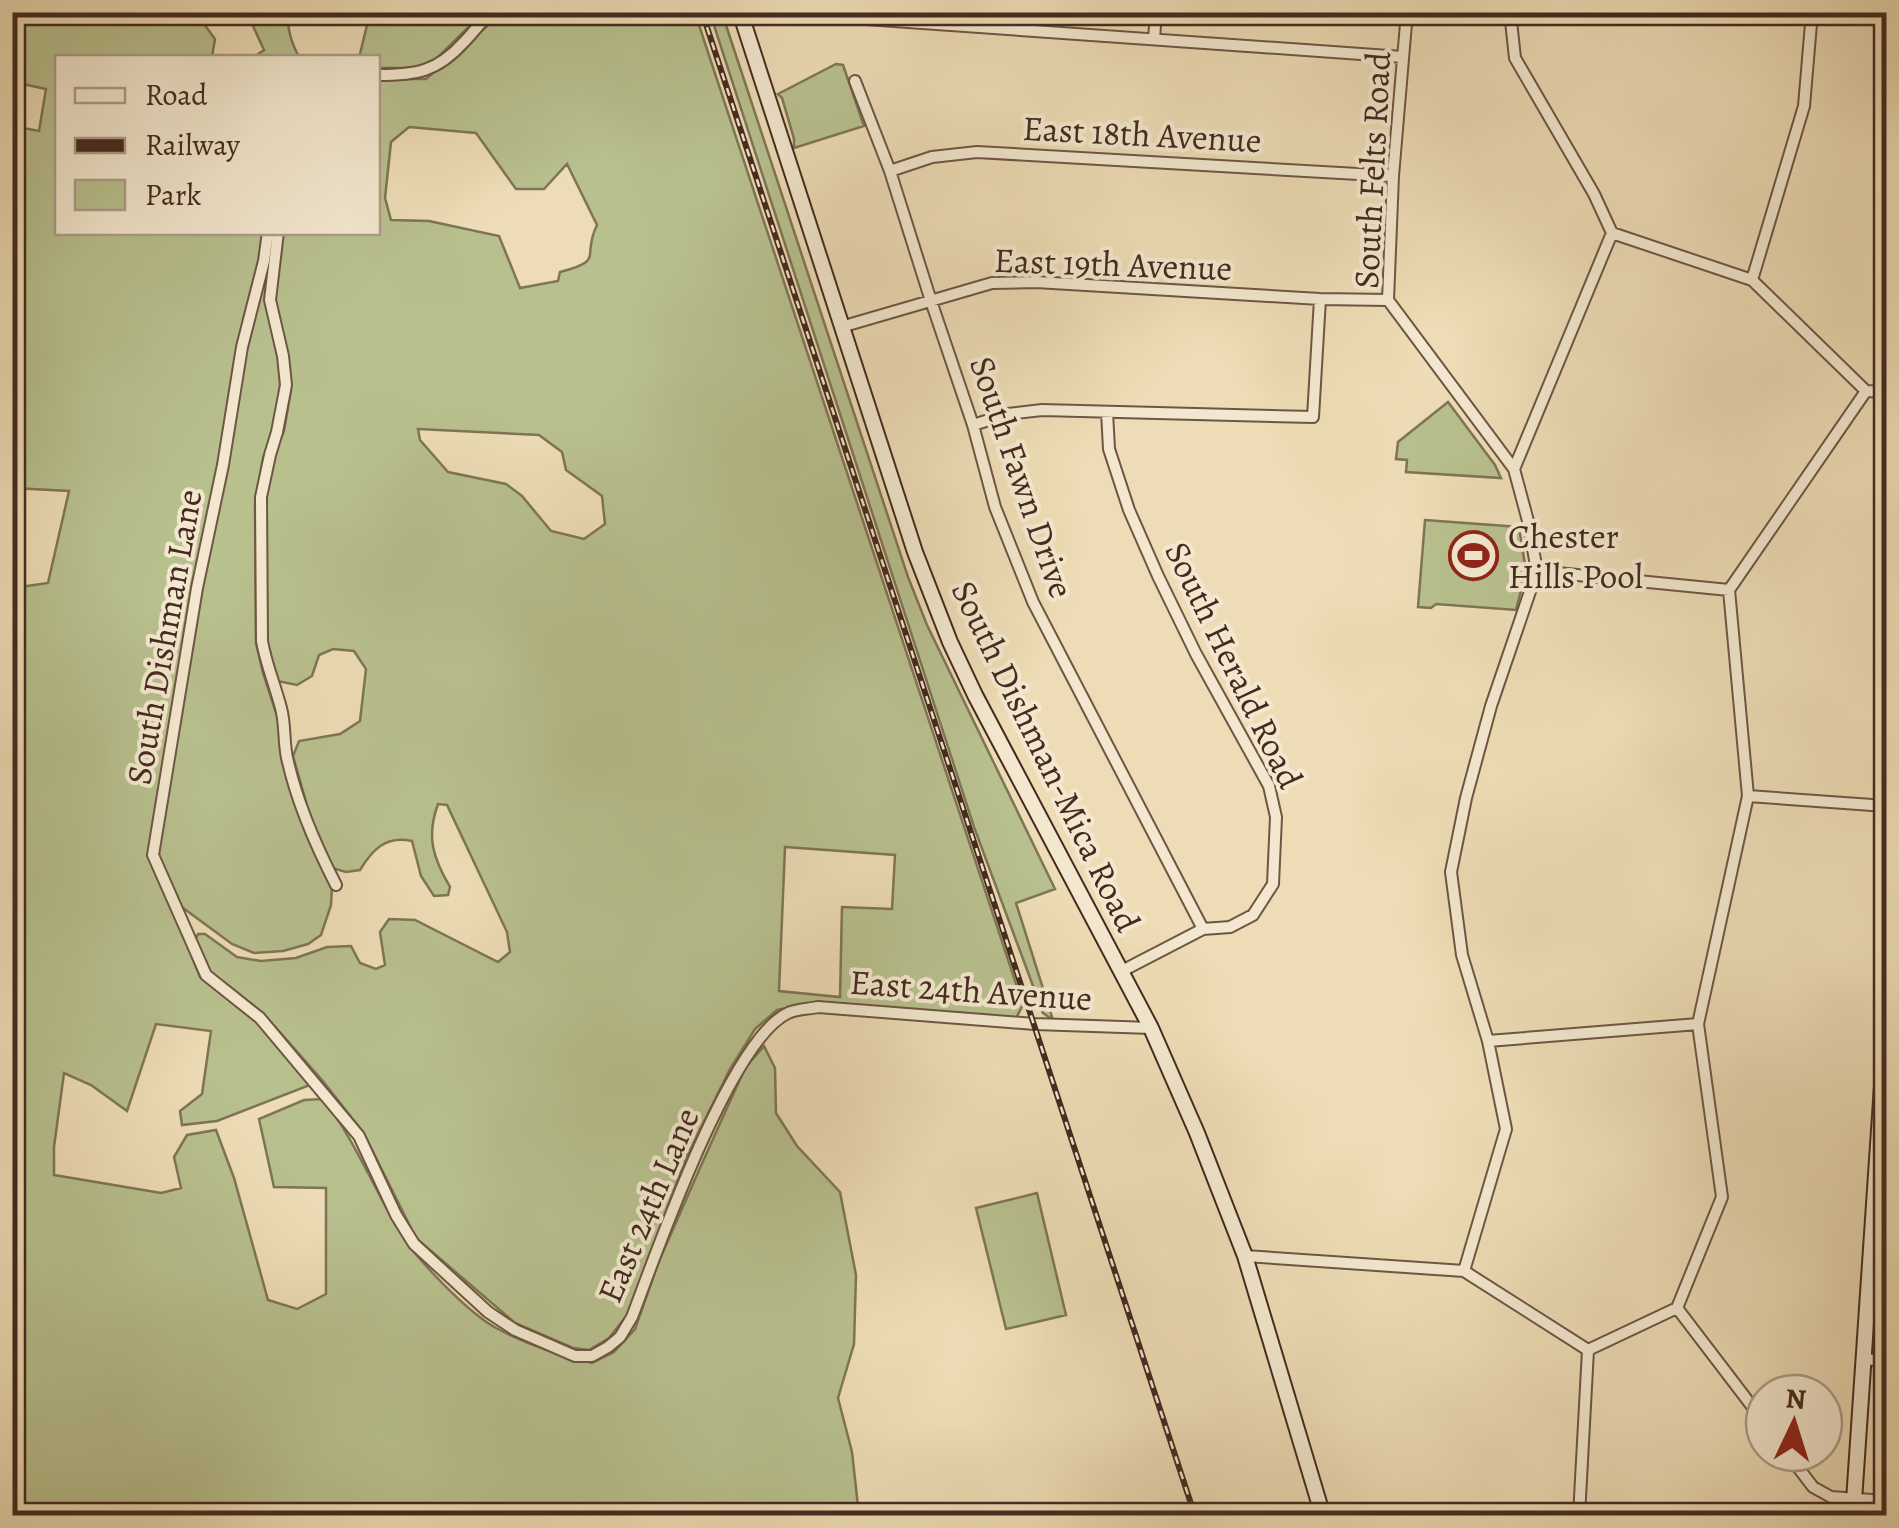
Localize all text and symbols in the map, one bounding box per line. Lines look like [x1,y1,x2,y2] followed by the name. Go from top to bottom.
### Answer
[1342,50,1402,290] street label: South Felts Road
[55,55,380,235] legend
[145,75,208,115] text: Road
[1021,104,1263,164] street label: East 18th Avenue
[145,125,241,165] text: Railway
[145,175,201,215] text: Park
[993,236,1233,292] street label: East 19th Avenue
[958,350,1086,604] street label: South Fawn Drive
[114,486,214,788] street label: South Dishman Lane
[1508,512,1643,600] place label: Chester Hills Pool
[1447,530,1499,582] sports icon: Chester Hills Pool
[1153,533,1315,797] street label: South Herald Road
[940,572,1152,940] street label: South Dishman-Mica Road
[848,958,1094,1022] street label: East 24th Avenue
[585,1100,711,1310] street label: East 24th Lane
[1744,1373,1844,1473] north arrow
[1784,1379,1807,1419] text: N

